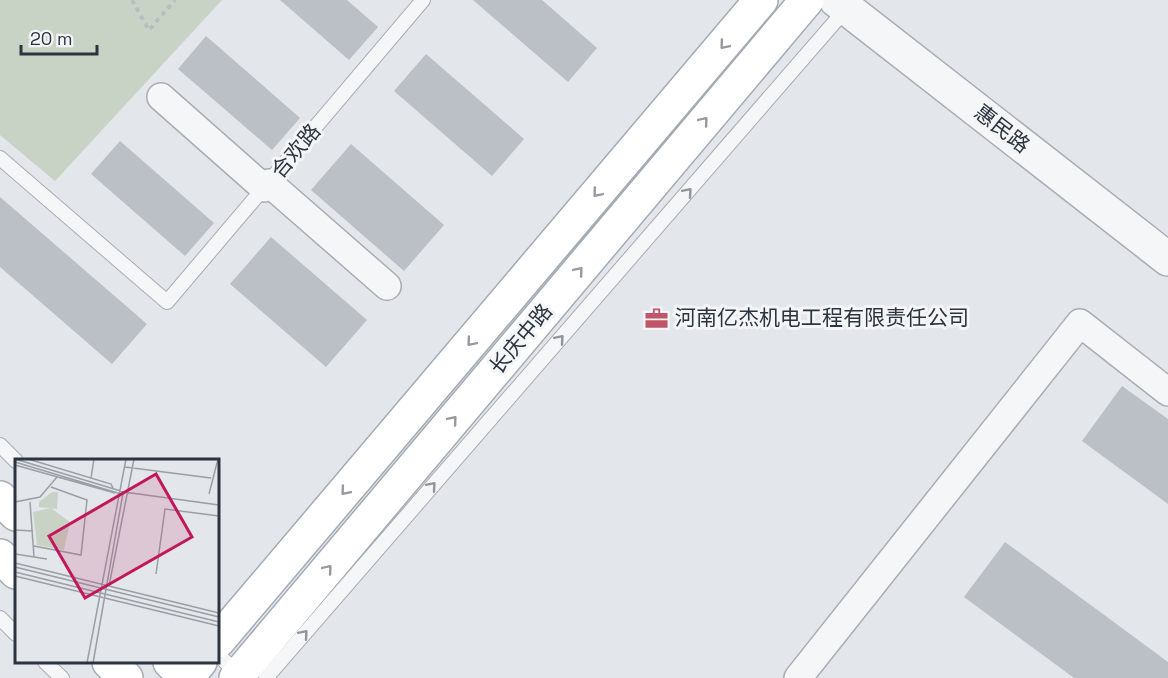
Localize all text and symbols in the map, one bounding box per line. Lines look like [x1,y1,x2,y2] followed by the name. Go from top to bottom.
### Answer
[21,18,98,56] scale bar
[30,27,73,50] text: 20 m
[720,38,731,49] one-way arrow
[969,99,1035,159] street label: 惠民路
[697,117,708,128] one-way arrow
[265,118,326,183] street label: 合欢路
[594,186,605,197] one-way arrow
[680,188,691,199] one-way arrow
[572,267,583,278] one-way arrow
[483,298,558,380] street label: 长庆中路
[675,304,969,331] place label: 河南亿杰机电工程有限责任公司
[644,305,670,331] office icon: 河南亿杰机电工程有限责任公司
[468,335,479,346] one-way arrow
[553,335,564,346] one-way arrow
[446,416,457,427] one-way arrow
[15,459,219,663] inset map
[425,483,436,493] one-way arrow
[341,484,352,495] one-way arrow
[321,565,332,576] one-way arrow
[297,630,308,641] one-way arrow

